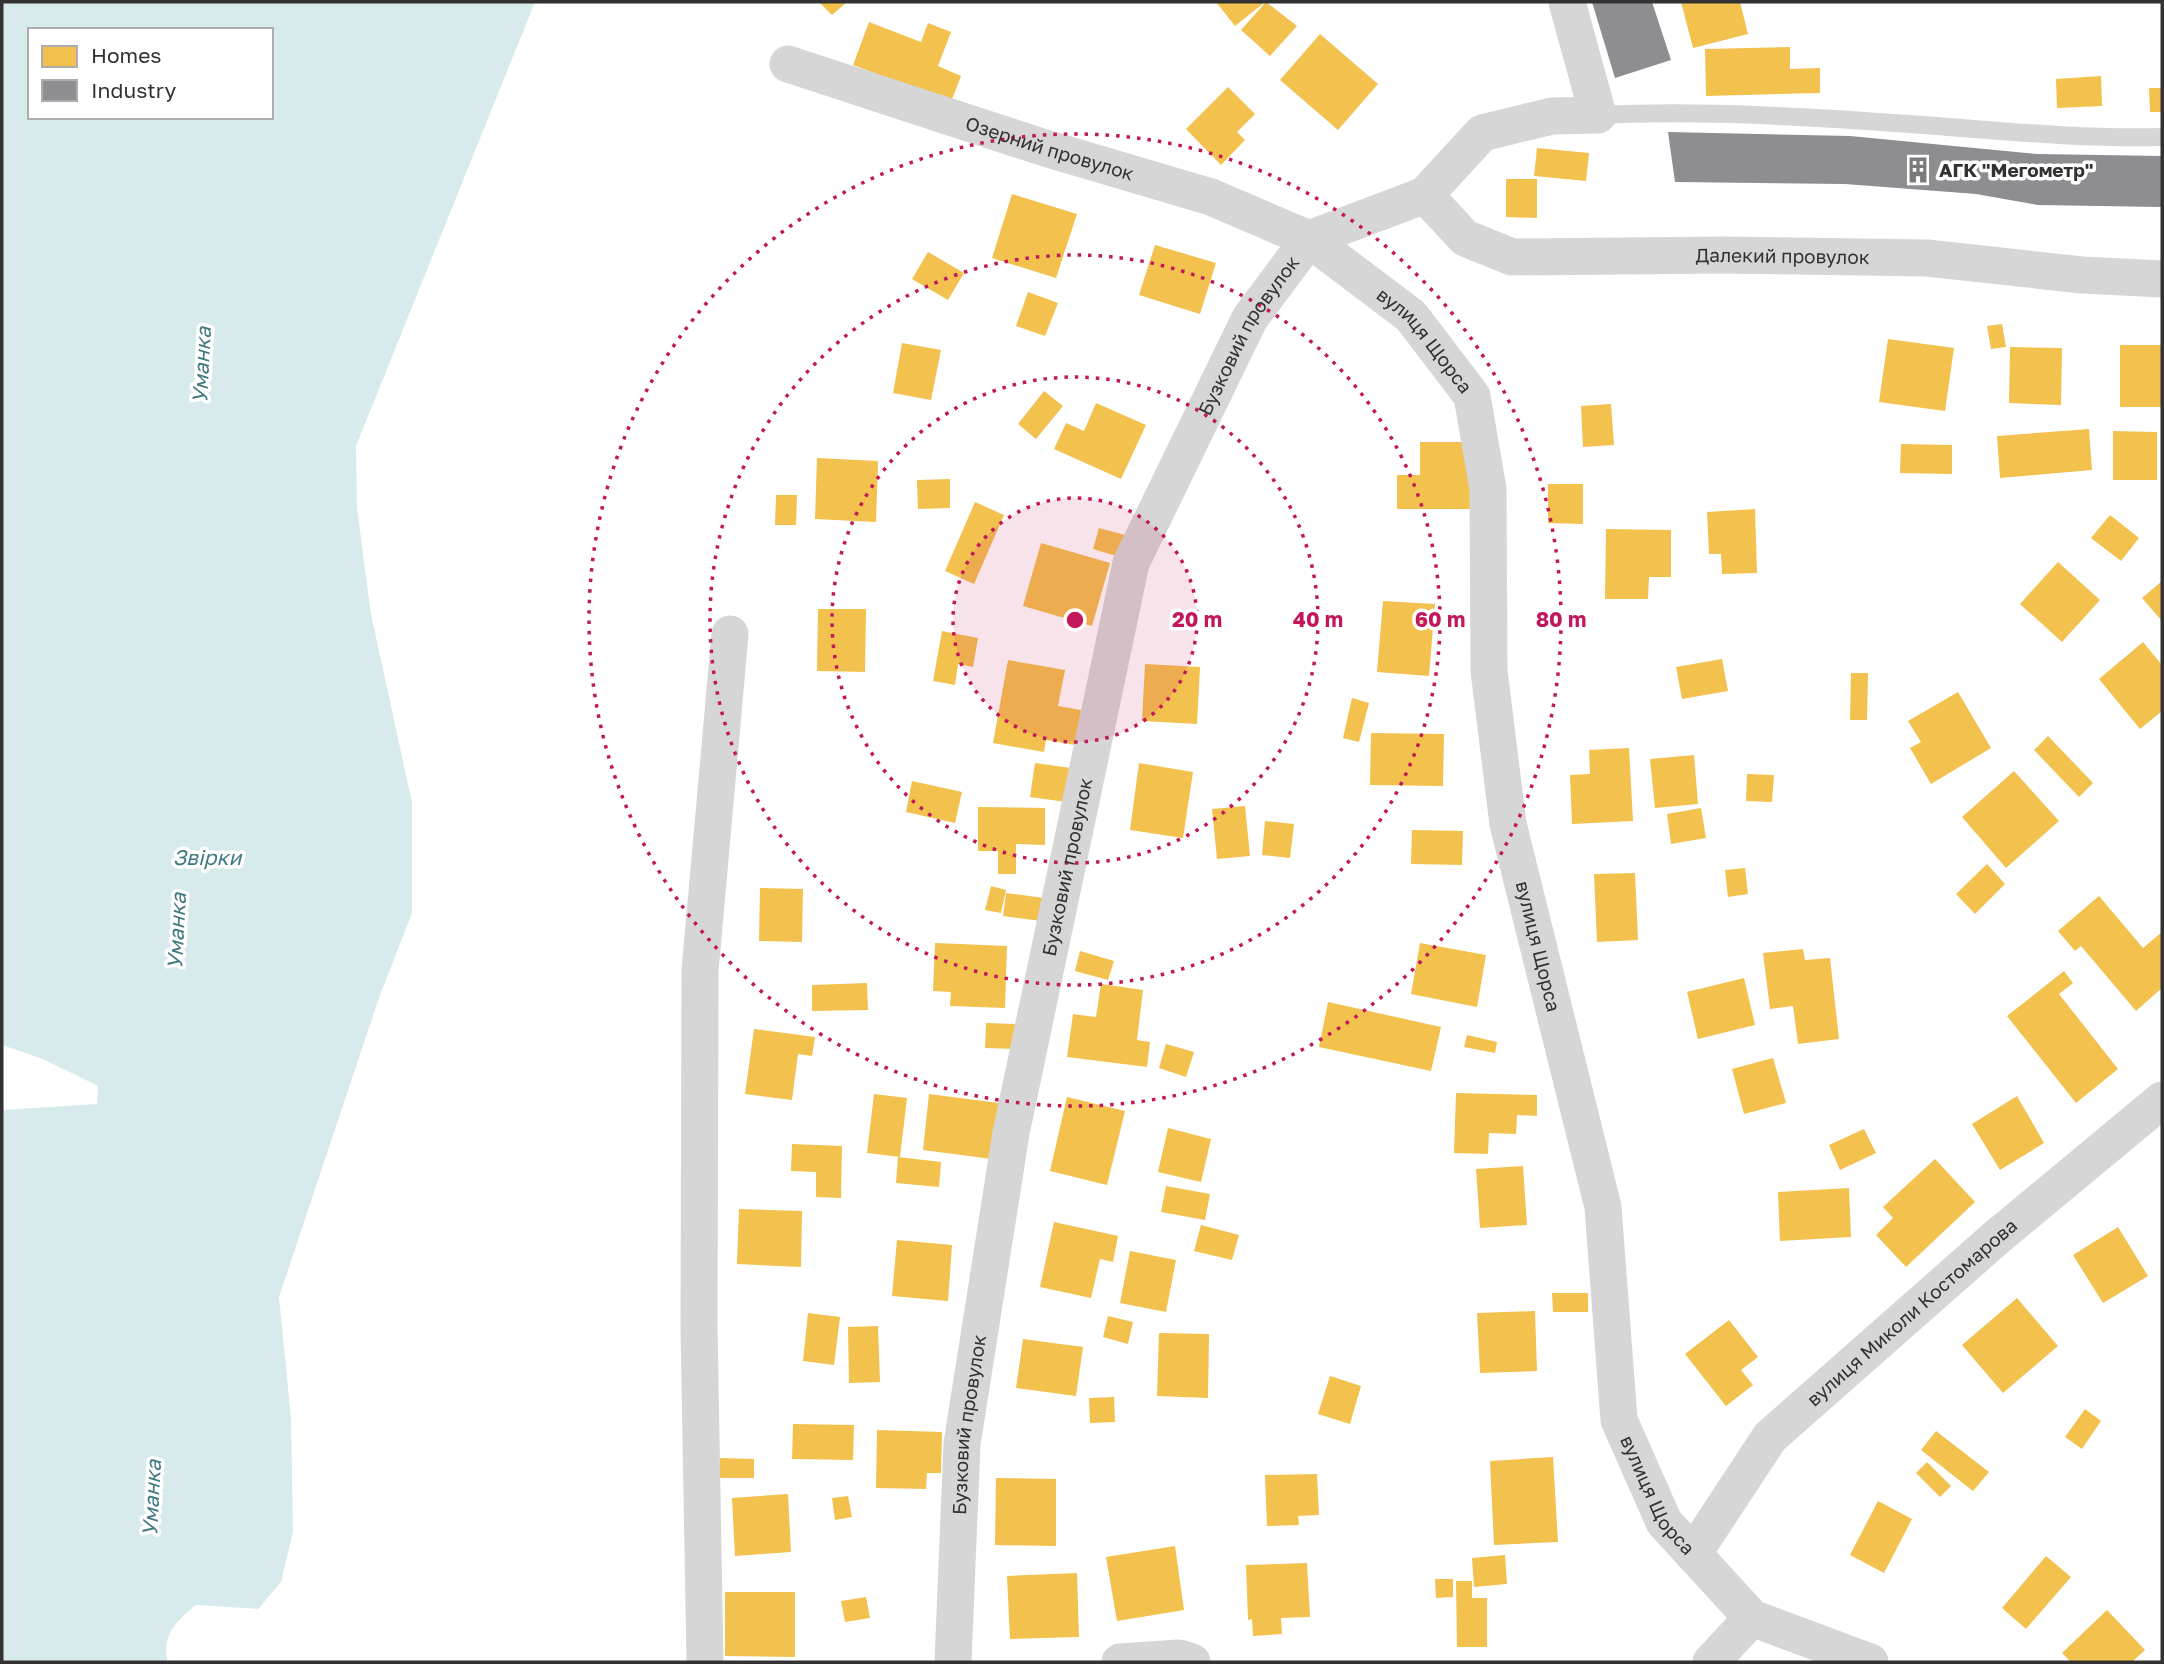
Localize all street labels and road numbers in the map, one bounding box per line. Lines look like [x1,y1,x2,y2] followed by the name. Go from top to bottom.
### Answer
[963,111,1137,185] street label: Озерний провулок
[1695,243,1870,268] street label: Далекий провулок
[1193,251,1304,419] street label: Бузковий провулок
[1373,282,1478,397] street label: вулиця Щорса
[1037,775,1097,958] street label: Бузковий провулок
[1512,878,1566,1014] street label: вулиця Щорса
[1802,1213,2021,1410] street label: вулиця Миколи Костомарова
[947,1333,990,1515] street label: Бузковий провулок
[1616,1431,1700,1559] street label: вулиця Щорса

